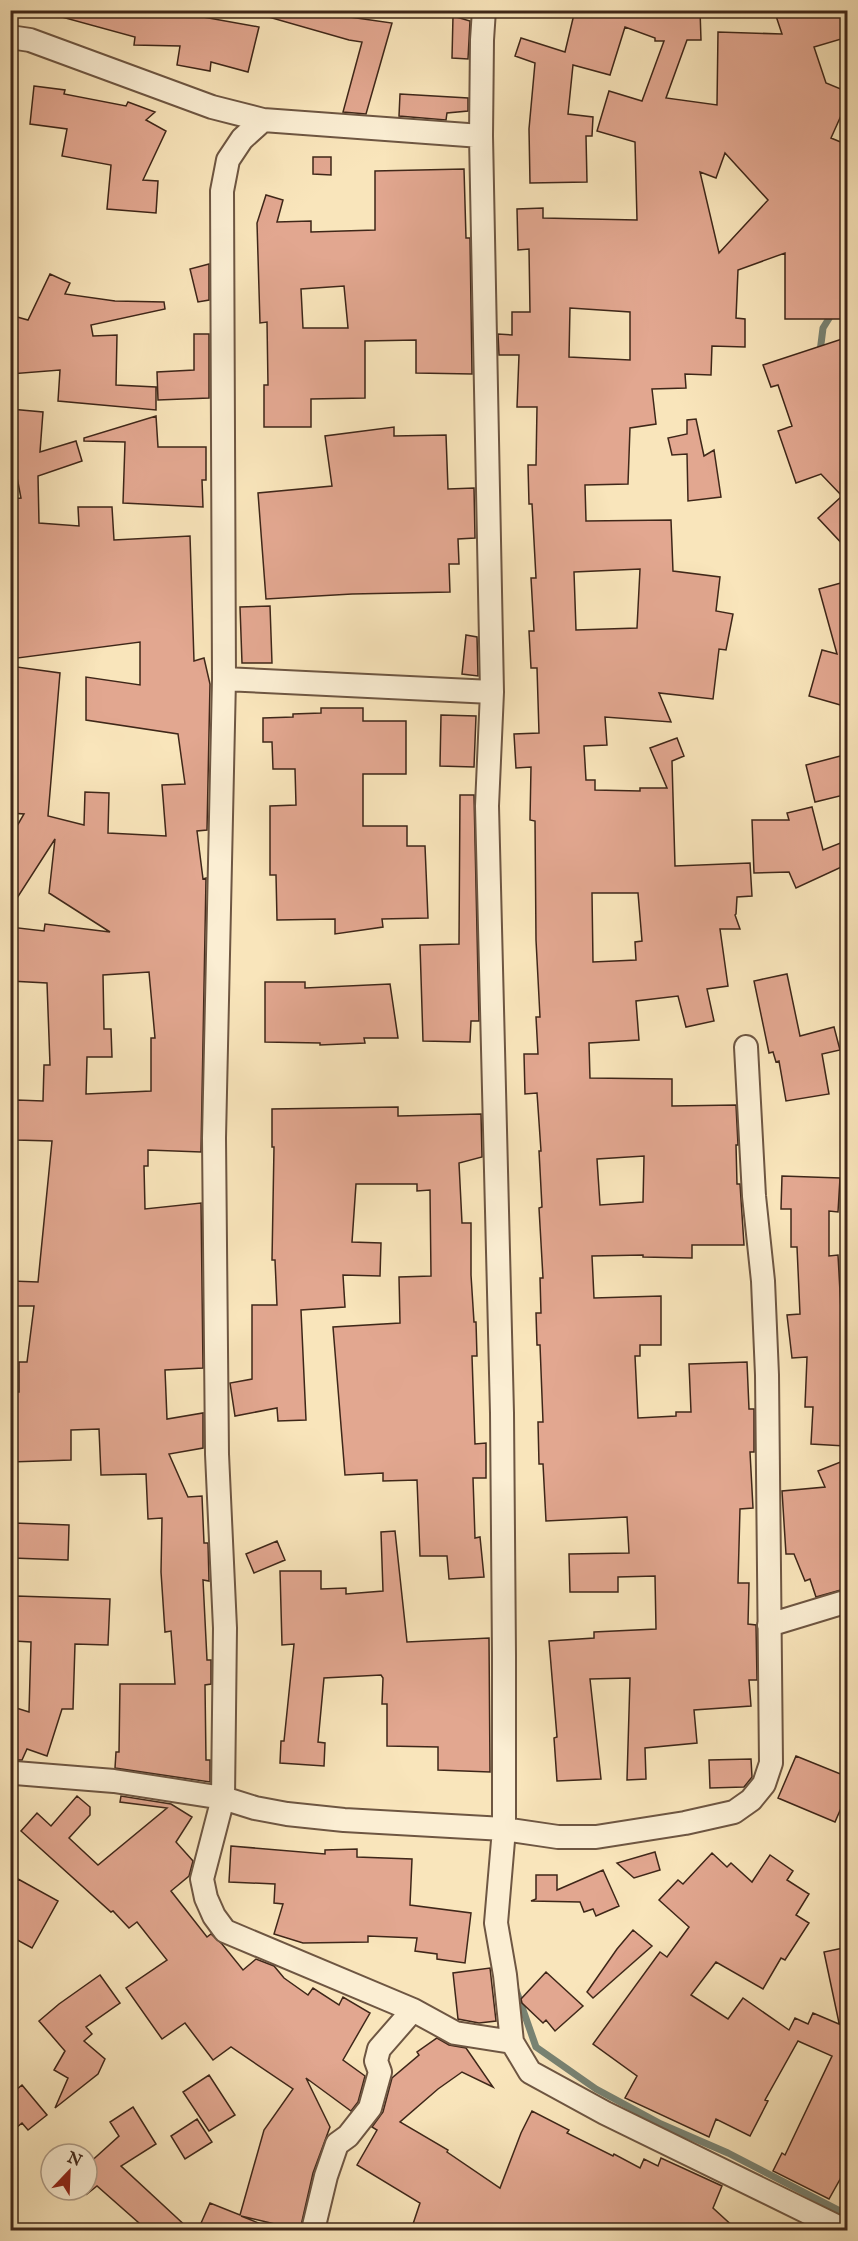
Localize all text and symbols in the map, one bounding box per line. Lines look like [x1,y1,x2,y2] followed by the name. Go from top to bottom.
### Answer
[39,2142,99,2202] north arrow
[63,2148,85,2172] text: N

